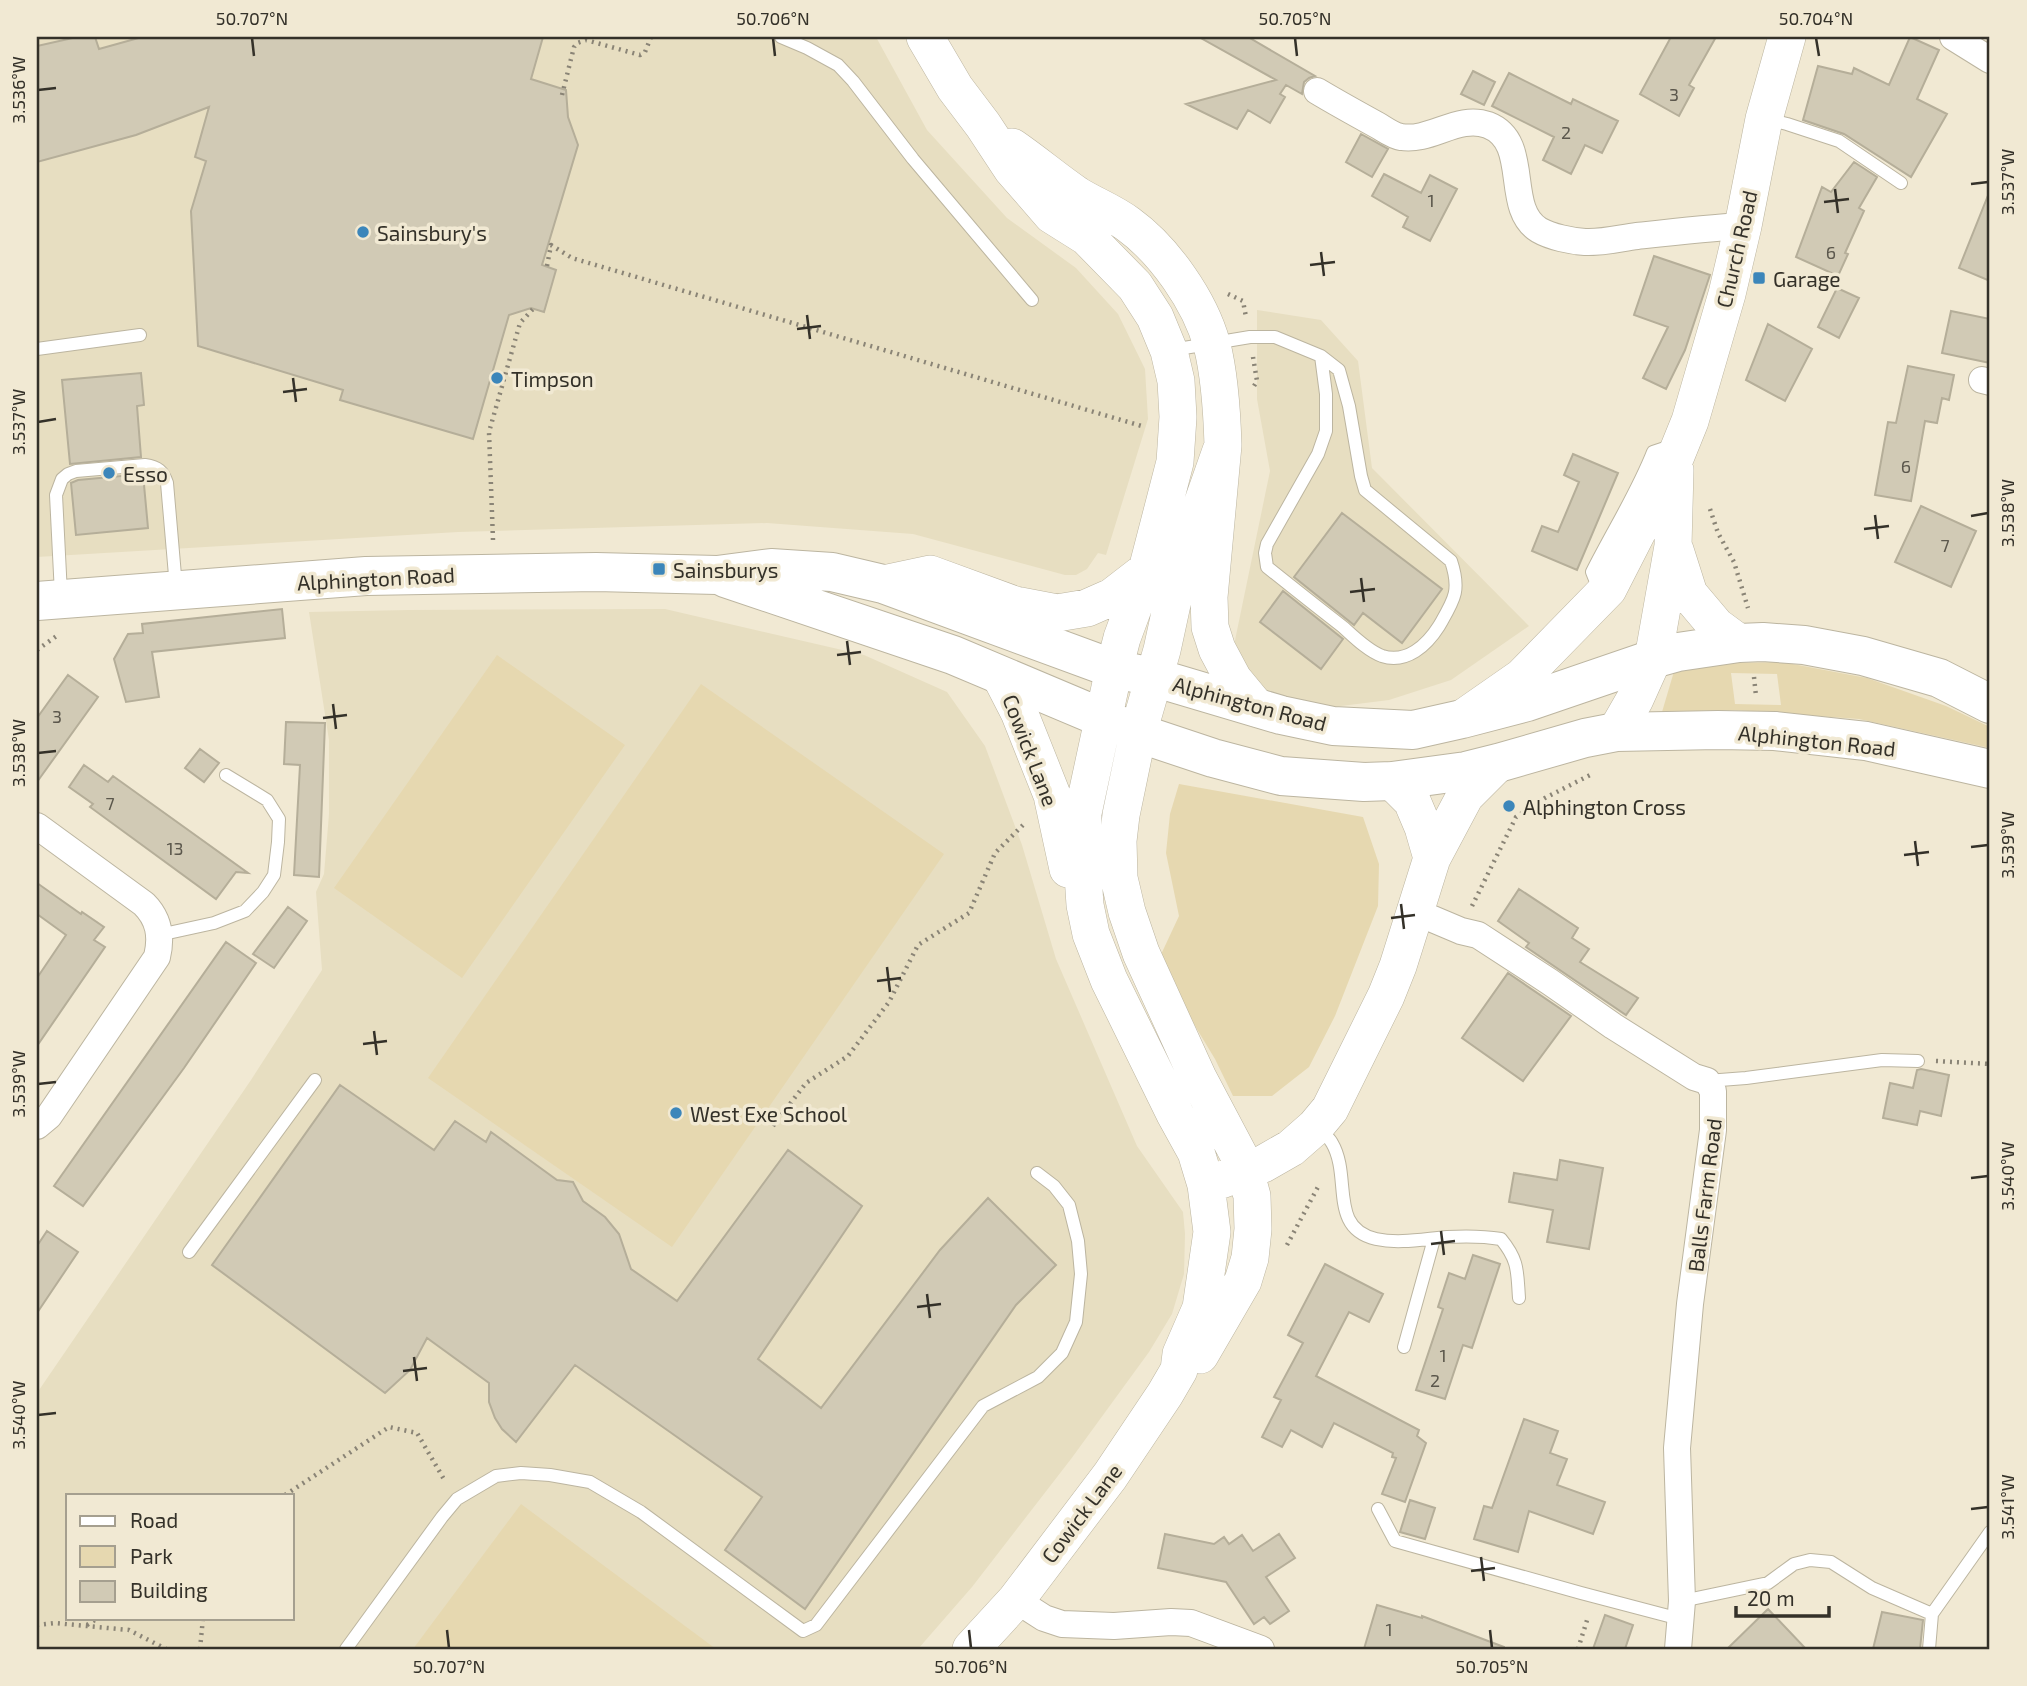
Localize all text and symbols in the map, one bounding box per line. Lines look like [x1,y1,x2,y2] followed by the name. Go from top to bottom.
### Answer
[216,7,288,29] text: 50.707°N
[736,7,810,29] text: 50.706°N
[1259,7,1331,29] text: 50.705°N
[1779,7,1853,29] text: 50.704°N
[7,56,29,124] text: 3.536°W
[1669,83,1679,105] house number: 3
[1561,121,1571,143] house number: 2
[1996,149,2018,215] text: 3.537°W
[1710,188,1762,310] street label: Church Road
[1427,189,1435,211] house number: 1
[377,220,487,245] place label: Sainsbury's
[355,224,371,240] marker: Sainsbury's
[1826,241,1836,263] house number: 6
[1773,266,1841,291] place label: Garage
[1751,270,1767,286] marker: Garage
[511,366,594,391] place label: Timpson
[489,370,505,386] marker: Timpson
[7,389,29,455] text: 3.537°W
[1901,455,1911,477] house number: 6
[123,461,168,486] place label: Esso
[101,465,117,481] marker: Esso
[1996,479,2018,547] text: 3.538°W
[1940,534,1950,556] house number: 7
[673,557,779,582] place label: Sainsburys
[296,561,456,595] street label: Alphington Road
[651,561,667,577] marker: Sainsburys
[1170,670,1330,736] street label: Alphington Road
[998,691,1064,809] street label: Cowick Lane
[52,705,62,727] house number: 3
[7,719,29,787] text: 3.538°W
[1737,719,1897,761] street label: Alphington Road
[105,792,115,814] house number: 7
[1523,794,1686,819] place label: Alphington Cross
[1501,798,1517,814] marker: Alphington Cross
[1996,811,2018,879] text: 3.539°W
[166,837,184,859] house number: 13
[7,1050,29,1118] text: 3.539°W
[690,1101,848,1126] place label: West Exe School
[668,1105,684,1121] marker: West Exe School
[1682,1117,1726,1273] street label: Balls Farm Road
[1996,1141,2018,1211] text: 3.540°W
[1439,1344,1447,1366] house number: 1
[1430,1369,1440,1391] house number: 2
[7,1380,29,1450] text: 3.540°W
[1036,1459,1126,1567] street label: Cowick Lane
[1996,1474,2018,1540] text: 3.541°W
[66,1494,294,1620] legend
[130,1507,178,1532] text: Road
[130,1543,173,1568] text: Park
[1736,1574,1829,1618] scale bar
[130,1577,208,1602] text: Building
[1747,1585,1795,1610] text: 20 m
[1385,1618,1393,1640] house number: 1
[413,1655,485,1677] text: 50.707°N
[934,1655,1008,1677] text: 50.706°N
[1456,1655,1528,1677] text: 50.705°N

